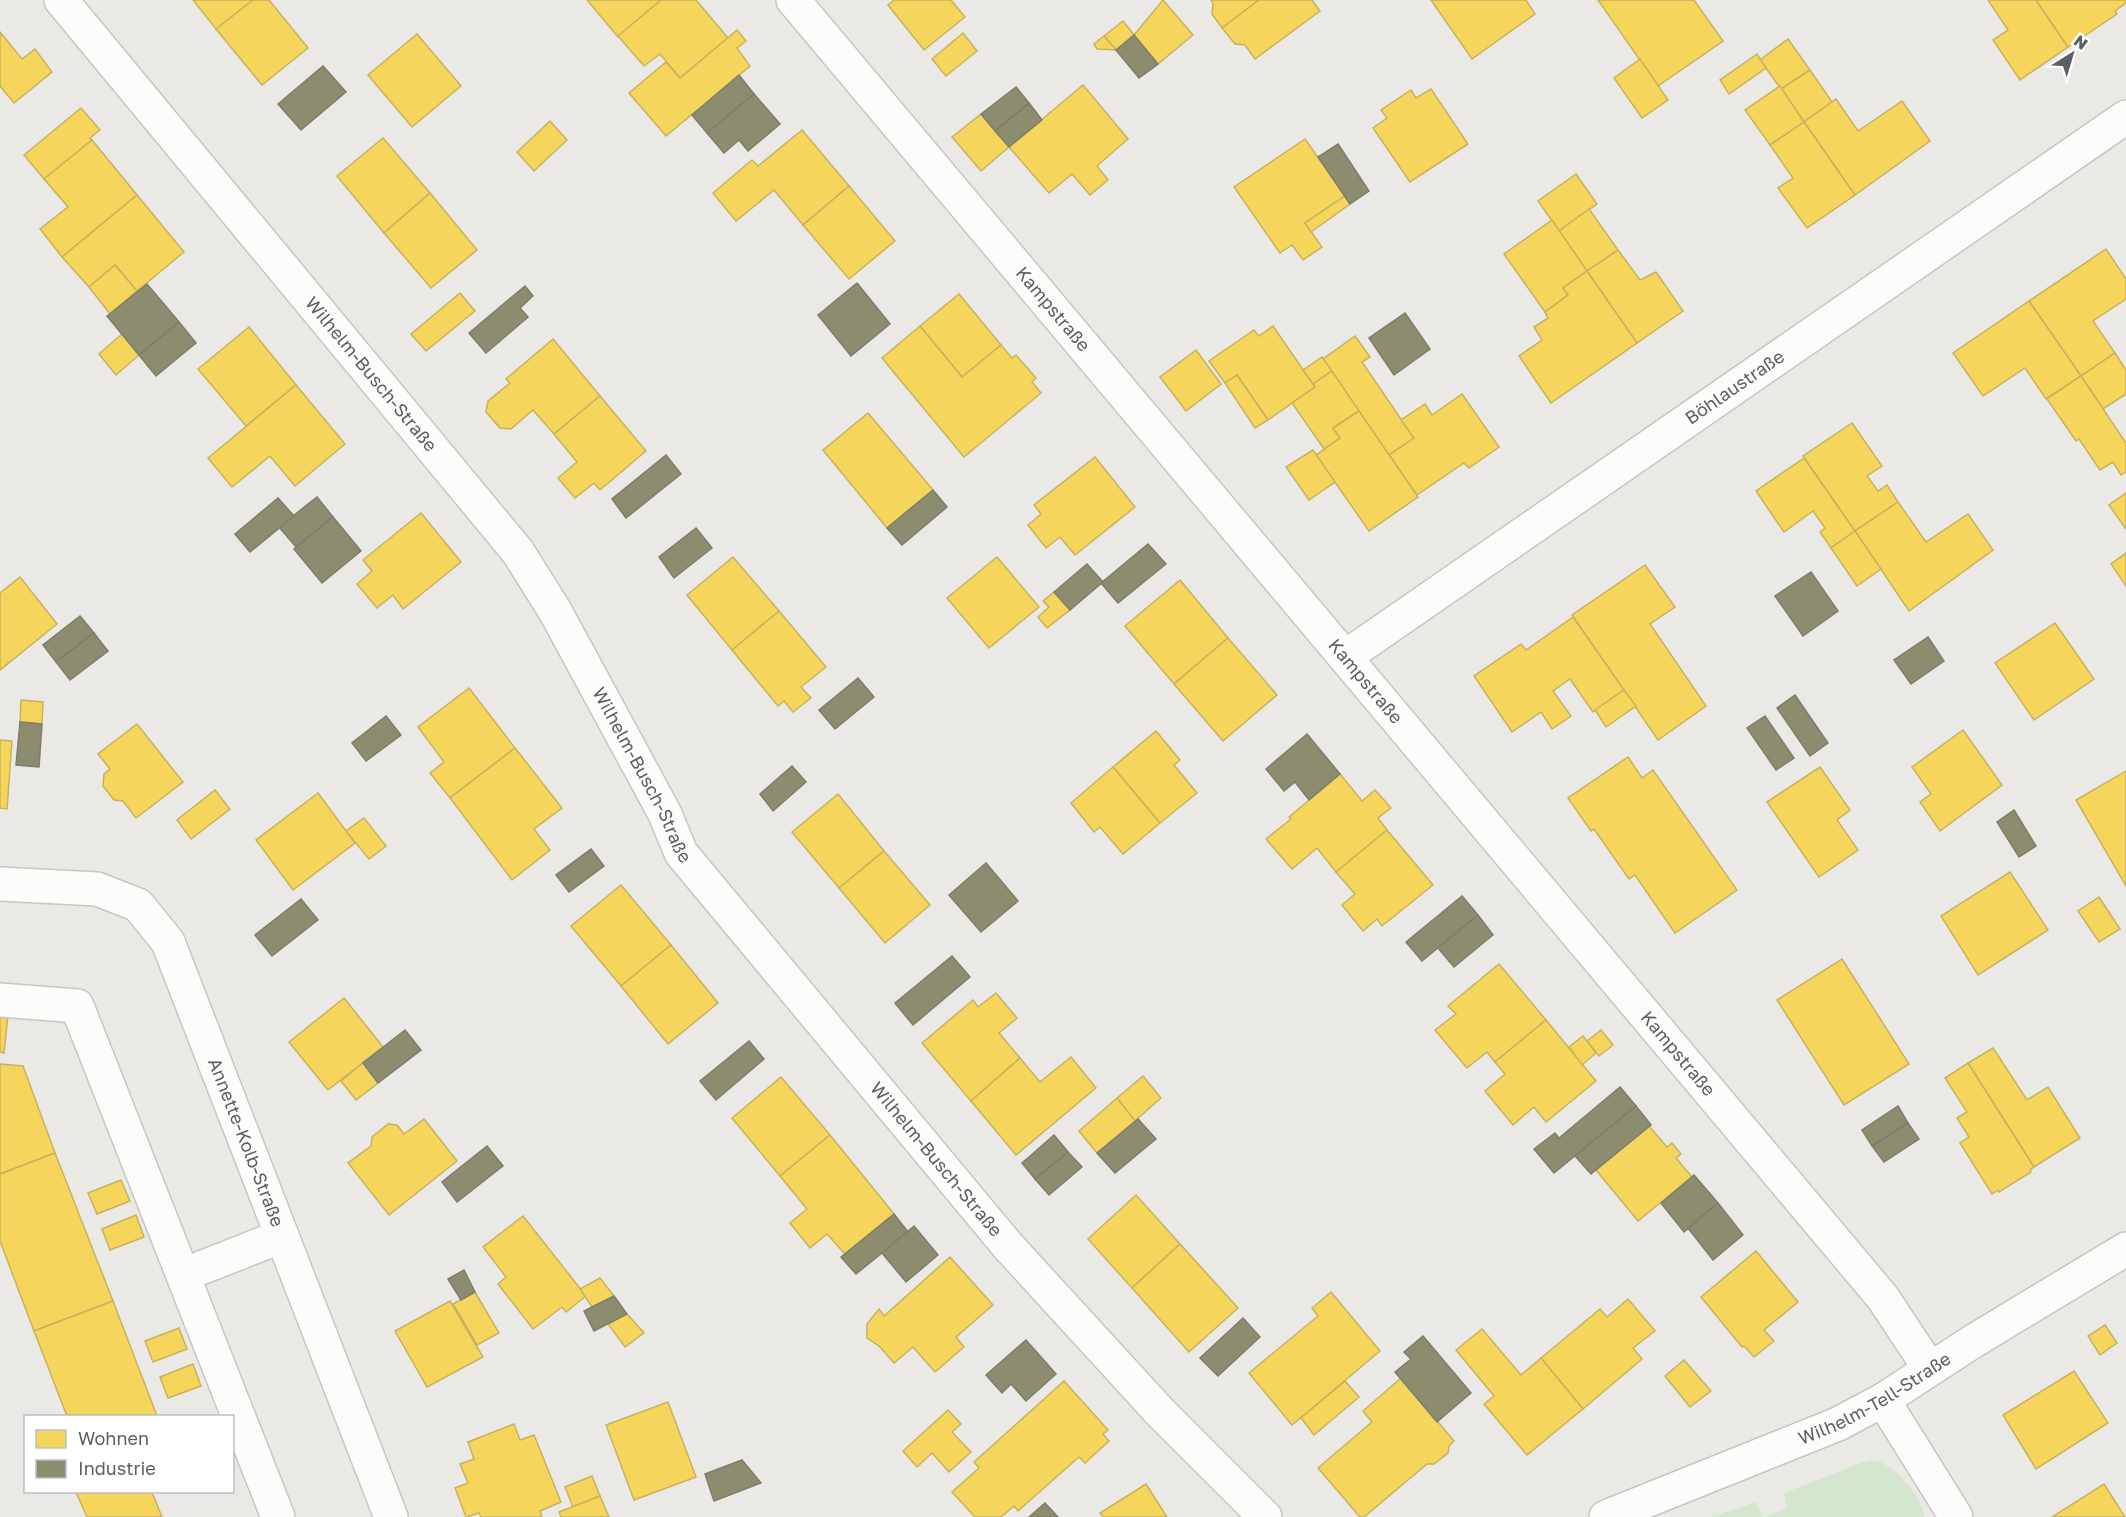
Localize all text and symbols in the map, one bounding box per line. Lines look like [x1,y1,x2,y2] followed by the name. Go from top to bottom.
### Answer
[2042,24,2102,84] north arrow
[2070,30,2092,54] text: N
[1012,262,1095,356] street label: Kampstraße
[301,292,442,456] street label: Wilhelm-Busch-Straße
[1681,345,1788,428] street label: Böhlaustraße
[1324,634,1408,728] street label: Kampstraße
[588,683,697,867] street label: Wilhelm-Busch-Straße
[1637,1006,1721,1100] street label: Kampstraße
[204,1055,289,1230] street label: Annette-Kolb-Straße
[866,1077,1007,1241] street label: Wilhelm-Busch-Straße
[1795,1347,1954,1449] street label: Wilhelm-Tell-Straße
[24,1415,234,1493] legend
[78,1427,149,1449] text: Wohnen
[78,1457,156,1479] text: Industrie

